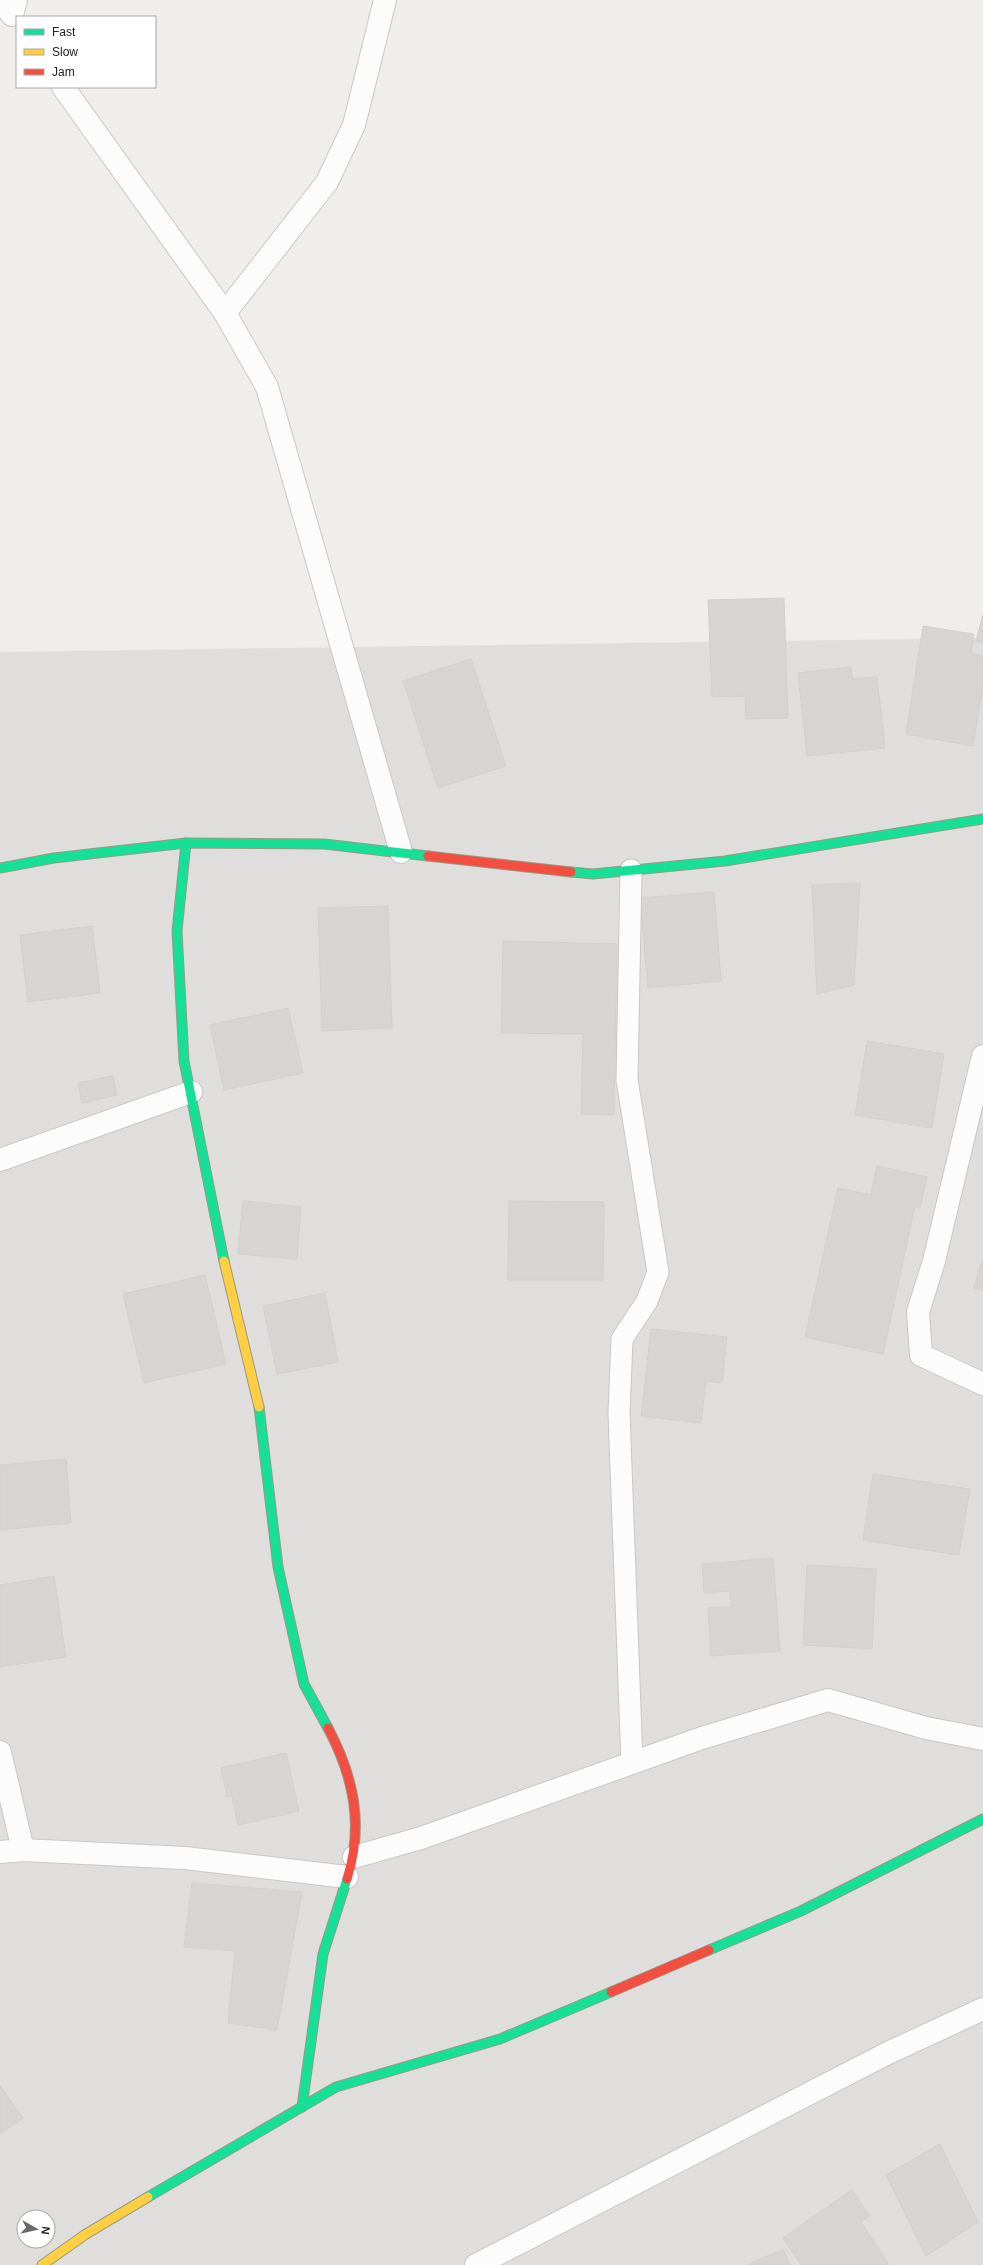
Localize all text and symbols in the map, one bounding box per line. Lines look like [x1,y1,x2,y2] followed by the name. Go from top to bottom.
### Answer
[16,16,156,88] legend
[52,25,76,39] text: Fast
[52,45,78,59] text: Slow
[52,65,75,79] text: Jam
[16,2209,56,2249] north arrow
[39,2226,52,2235] text: N

